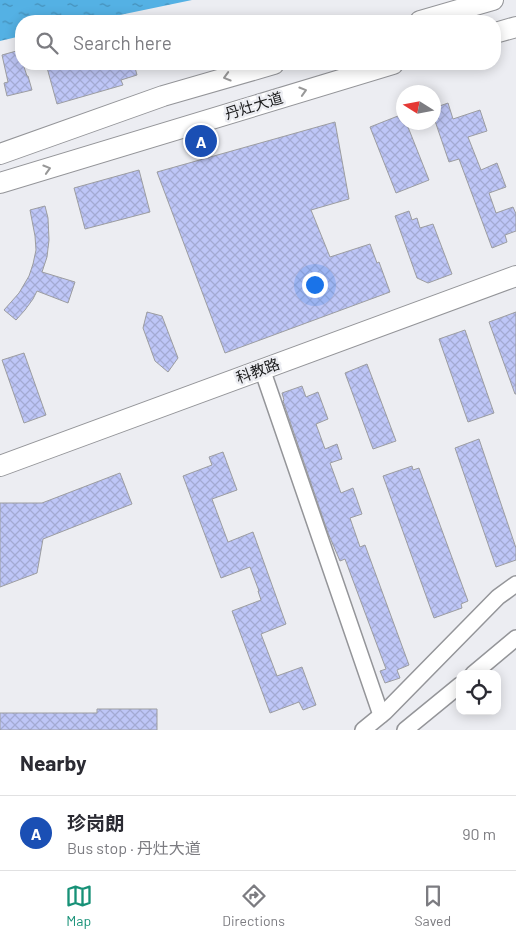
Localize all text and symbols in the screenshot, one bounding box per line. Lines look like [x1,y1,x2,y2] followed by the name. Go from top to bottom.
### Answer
[15,15,501,70] search box
[33,29,61,57] icon: search
[73,31,172,54] text: Search here
[224,72,232,82] one-way arrow
[396,85,441,130] north arrow
[298,87,306,97] one-way arrow
[222,88,285,122] street label: 丹灶大道
[185,122,217,160] pin: A
[42,165,50,175] one-way arrow
[302,272,328,298] your location
[233,354,282,386] street label: 科教路
[456,670,501,715] map controls
[456,670,501,715] button: locate
[20,750,86,775] text: Nearby
[67,811,124,834] text: 珍岗朗
[31,824,41,843] text: A
[462,824,496,843] text: 90 m
[67,838,201,857] text: Bus stop · 丹灶大道
[65,882,93,929] tab: Map
[222,882,285,929] tab: Directions
[414,882,451,929] tab: Saved

